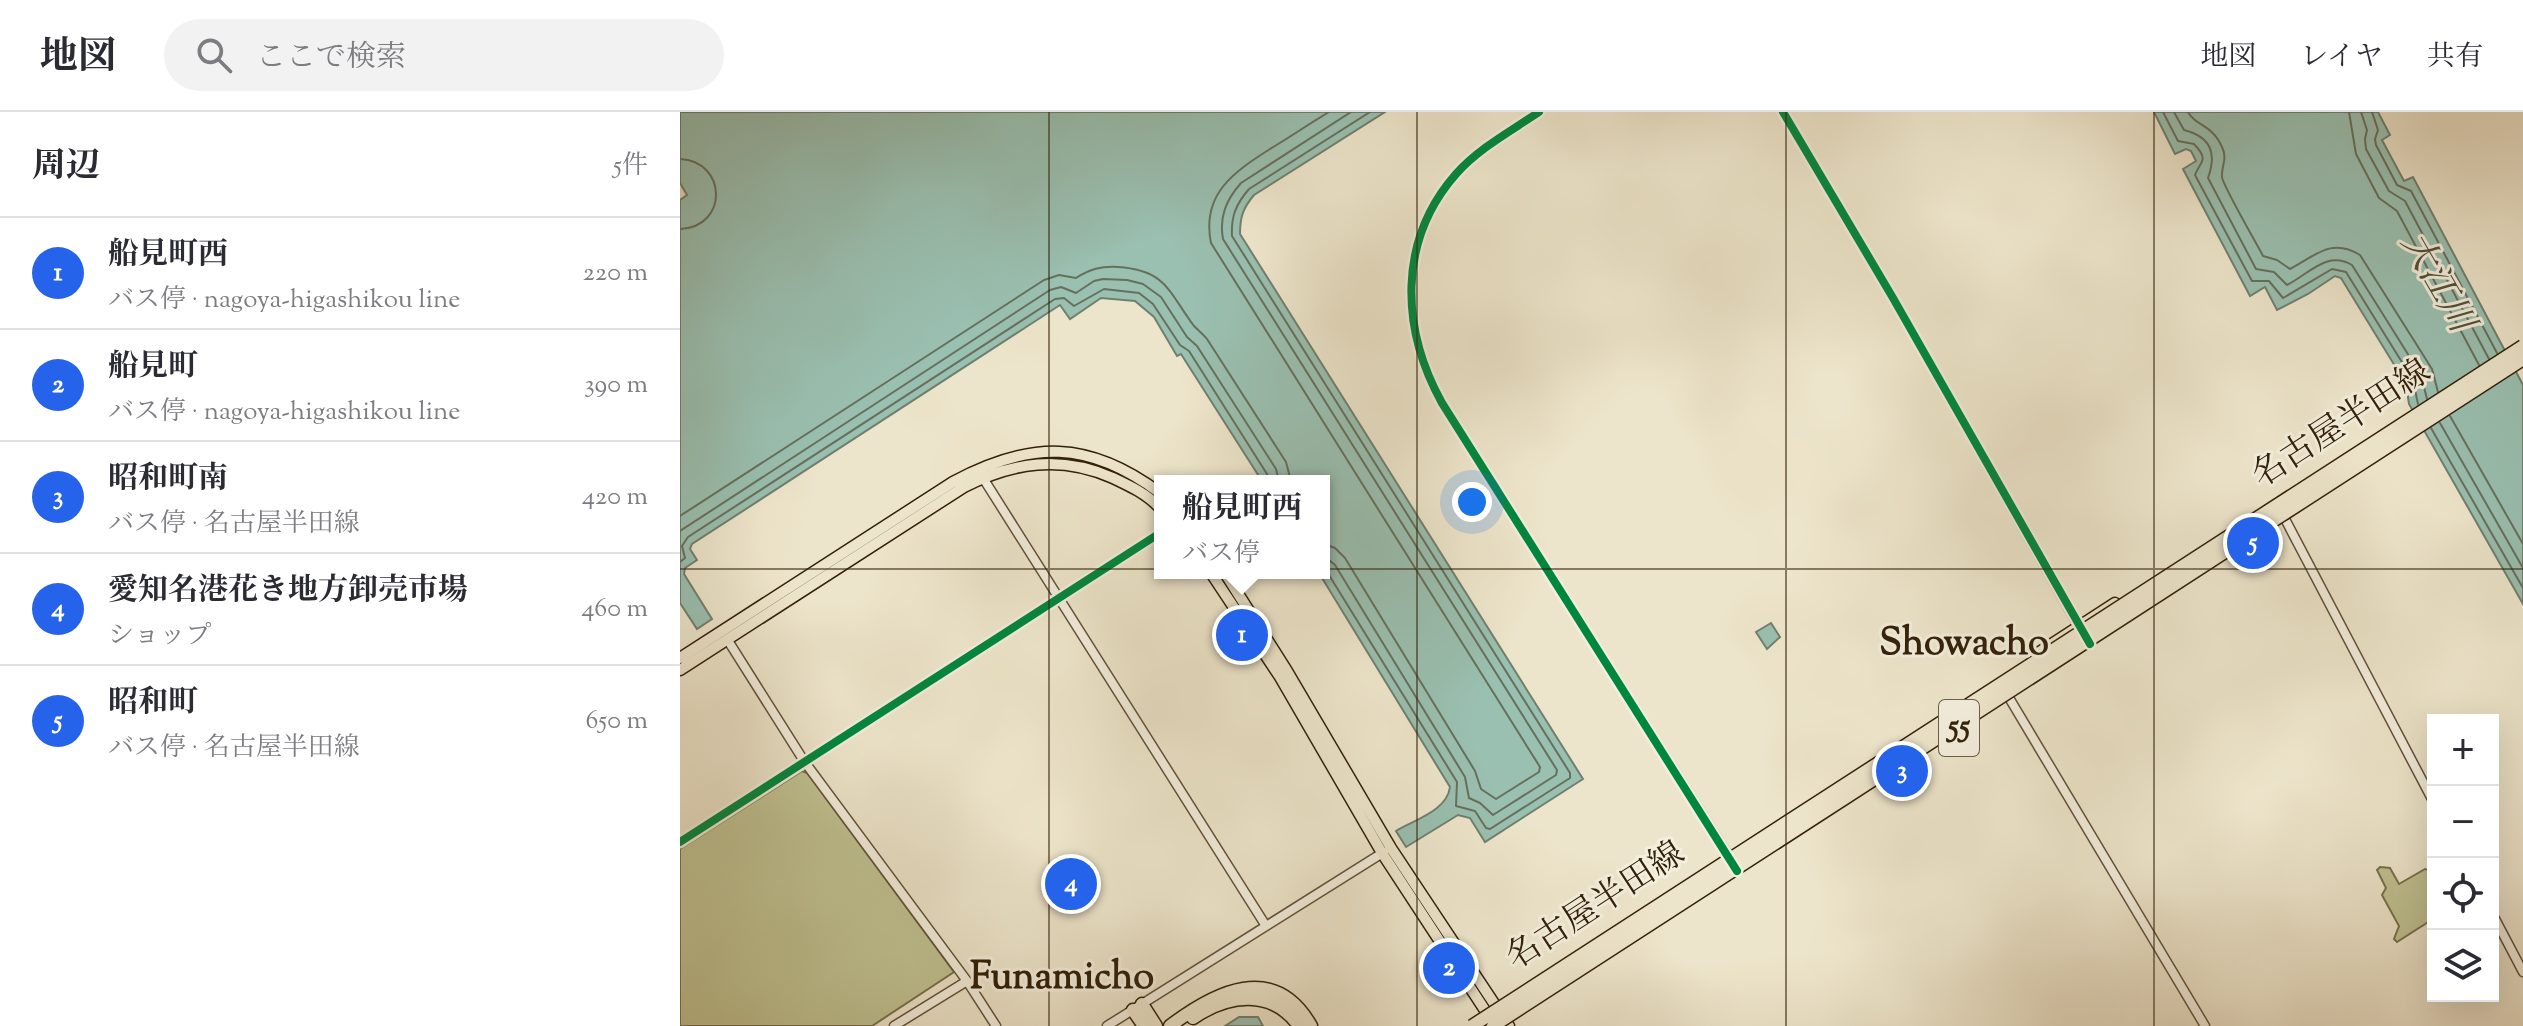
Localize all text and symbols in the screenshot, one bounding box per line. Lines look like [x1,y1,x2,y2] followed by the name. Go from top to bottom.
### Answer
[164,19,724,91] search box
[40,32,116,86] text: 地図
[192,33,236,77] icon: search
[256,37,406,80] text: ここで検索
[2200,38,2256,78] text: 地図
[2300,38,2383,78] text: レイヤ
[2427,38,2483,78] text: 共有
[32,143,100,192] text: 周辺
[613,148,648,185] text: 5件
[2386,223,2488,346] water label: 大江川
[108,234,228,277] text: 船見町西
[54,255,62,292] text: 1
[583,255,648,292] text: 220 m
[108,282,460,319] text: バス停 · nagoya-higashikou line
[108,346,198,389] text: 船見町
[2243,349,2441,501] street label: 名古屋半田線
[52,367,64,404] text: 2
[584,367,648,404] text: 390 m
[108,394,460,431] text: バス停 · nagoya-higashikou line
[108,458,228,501] text: 昭和町南
[1154,475,1330,579] popup
[53,479,63,516] text: 3
[582,479,648,516] text: 420 m
[1452,482,1492,522] your location
[1182,488,1302,531] text: 船見町西
[108,506,360,543] text: バス停 · 名古屋半田線
[2227,513,2279,573] pin: 5
[1182,536,1260,573] text: バス停
[108,570,468,613] text: 愛知名港花き地方卸売市場
[51,591,65,628] text: 4
[581,591,648,628] text: 460 m
[1216,605,1268,665] pin: 1
[108,618,211,655] text: ショップ
[1879,618,2049,672] district label: Showacho
[108,682,198,725] text: 昭和町
[1939,700,1979,756] road number: 55
[54,703,62,740] text: 5
[585,703,648,740] text: 650 m
[2427,714,2499,1002] map controls
[2427,714,2499,786] button: +
[108,730,360,767] text: バス停 · 名古屋半田線
[1876,741,1928,801] pin: 3
[2427,786,2499,858] button: −
[1497,831,1695,983] street label: 名古屋半田線
[1045,854,1097,914] pin: 4
[2427,858,2499,930] button: locate
[2427,930,2499,1002] button: layers
[1423,938,1475,998] pin: 2
[970,952,1154,1006] district label: Funamicho

